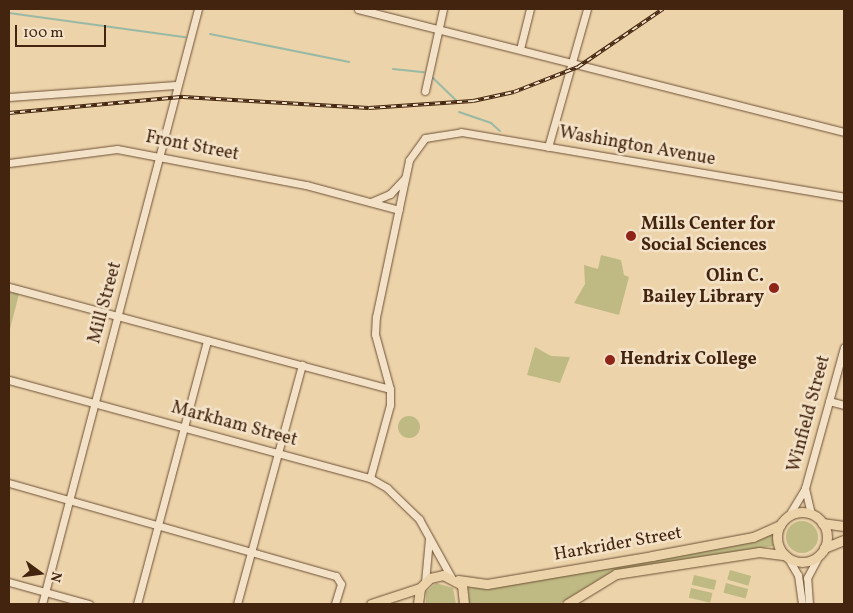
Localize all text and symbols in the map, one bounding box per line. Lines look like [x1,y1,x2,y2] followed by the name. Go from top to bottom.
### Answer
[18,15,109,47] scale bar
[23,23,63,44] text: 100 m
[557,123,717,171] street label: Washington Avenue
[144,127,240,167] street label: Front Street
[641,215,775,258] place label: Mills Center for Social Sciences
[625,230,637,242] marker: Mills Center for Social Sciences
[85,260,127,346] street label: Mill Street
[642,267,764,310] place label: Olin C. Bailey Library
[768,282,780,294] marker: Olin C. Bailey Library
[620,349,757,371] place label: Hendrix College
[784,353,836,475] street label: Winfield Street
[604,354,616,366] marker: Hendrix College
[169,398,299,452] street label: Markham Street
[552,523,684,567] street label: Harkrider Street
[15,548,65,598] north arrow
[45,570,65,584] text: N

